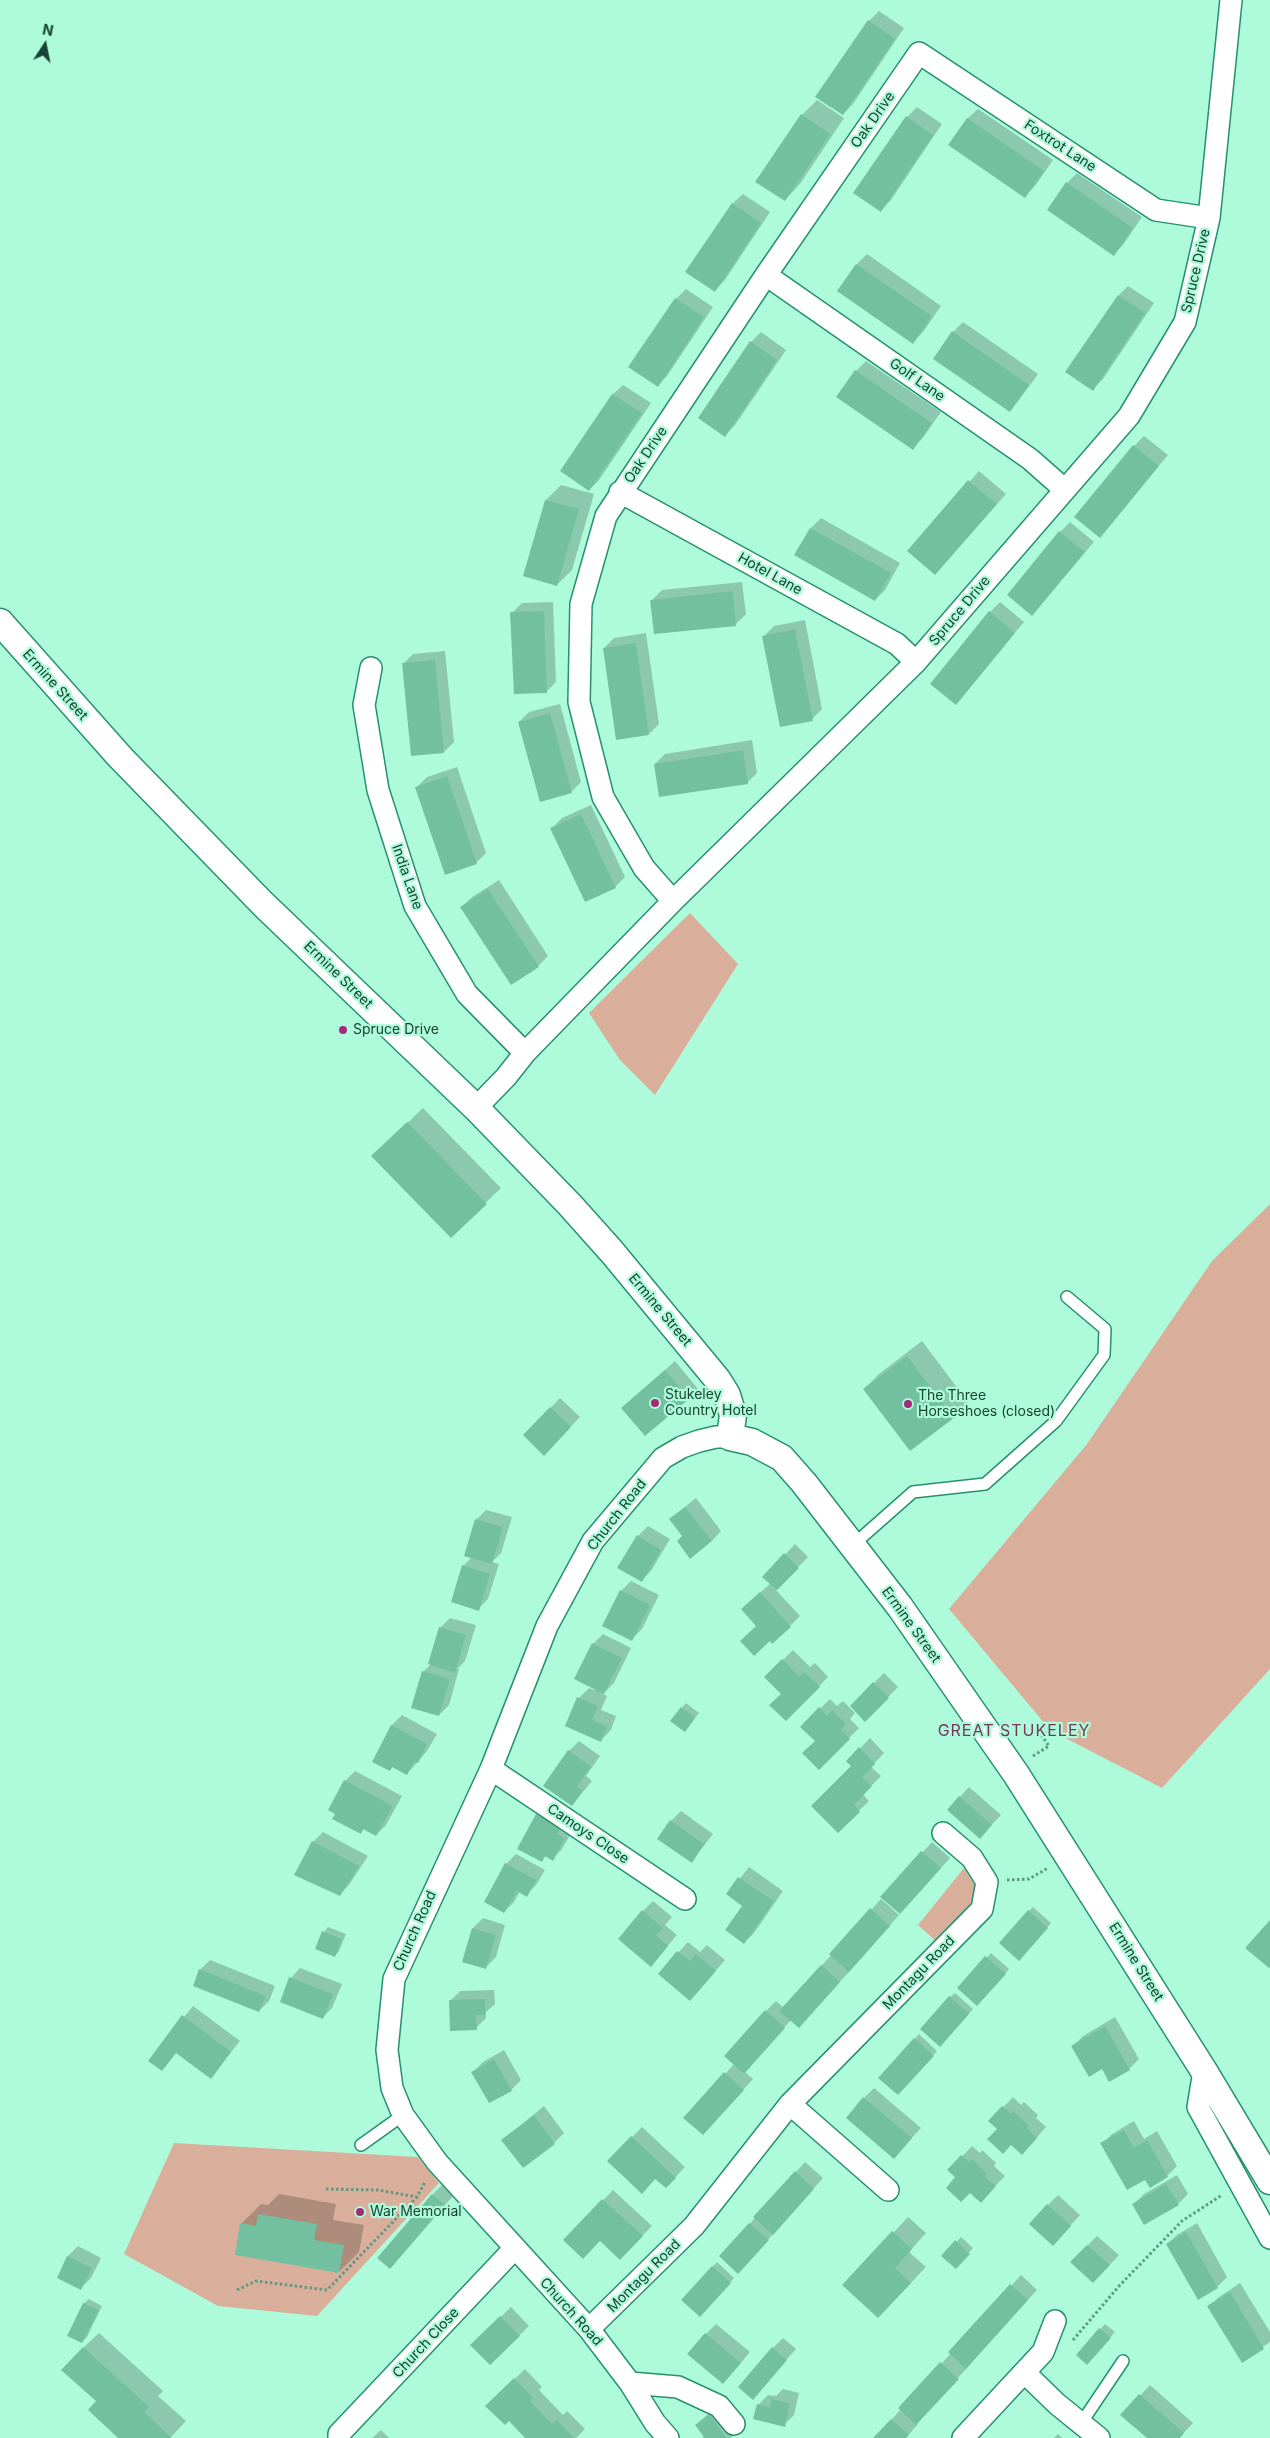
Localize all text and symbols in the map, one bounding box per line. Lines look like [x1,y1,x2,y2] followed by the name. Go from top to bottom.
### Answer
[20,20,70,70] north arrow
[41,20,55,39] text: N
[847,89,899,151] street label: Oak Drive
[1021,117,1099,175] street label: Foxtrot Lane
[1178,227,1214,315] street label: Spruce Drive
[886,355,948,405] street label: Golf Lane
[621,423,671,487] street label: Oak Drive
[735,549,805,599] street label: Hotel Lane
[926,573,994,649] street label: Spruce Drive
[19,646,91,724] street label: Ermine Street
[388,842,426,912] street label: India Lane
[300,938,376,1012] street label: Ermine Street
[353,1022,439,1038] place label: Spruce Drive
[337,1024,349,1036] marker: Spruce Drive
[625,1270,695,1350] street label: Ermine Street
[665,1387,757,1420] place label: Stukeley Country Hotel
[918,1388,1055,1420] place label: The Three Horseshoes (closed)
[649,1397,661,1409] marker: Stukeley Country Hotel
[902,1398,914,1410] marker: The Three Horseshoes (closed)
[584,1476,650,1554] street label: Church Road
[878,1584,944,1666] street label: Ermine Street
[936,1721,1092,1741] district label: GREAT STUKELEY
[544,1800,632,1868] street label: Camoys Close
[390,1888,440,1974] street label: Church Road
[1105,1920,1167,2004] street label: Ermine Street
[879,1932,959,2014] street label: Montagu Road
[370,2204,462,2220] place label: War Memorial
[354,2206,366,2218] marker: War Memorial
[604,2236,684,2316] street label: Montagu Road
[536,2274,606,2350] street label: Church Road
[389,2305,463,2381] street label: Church Close

